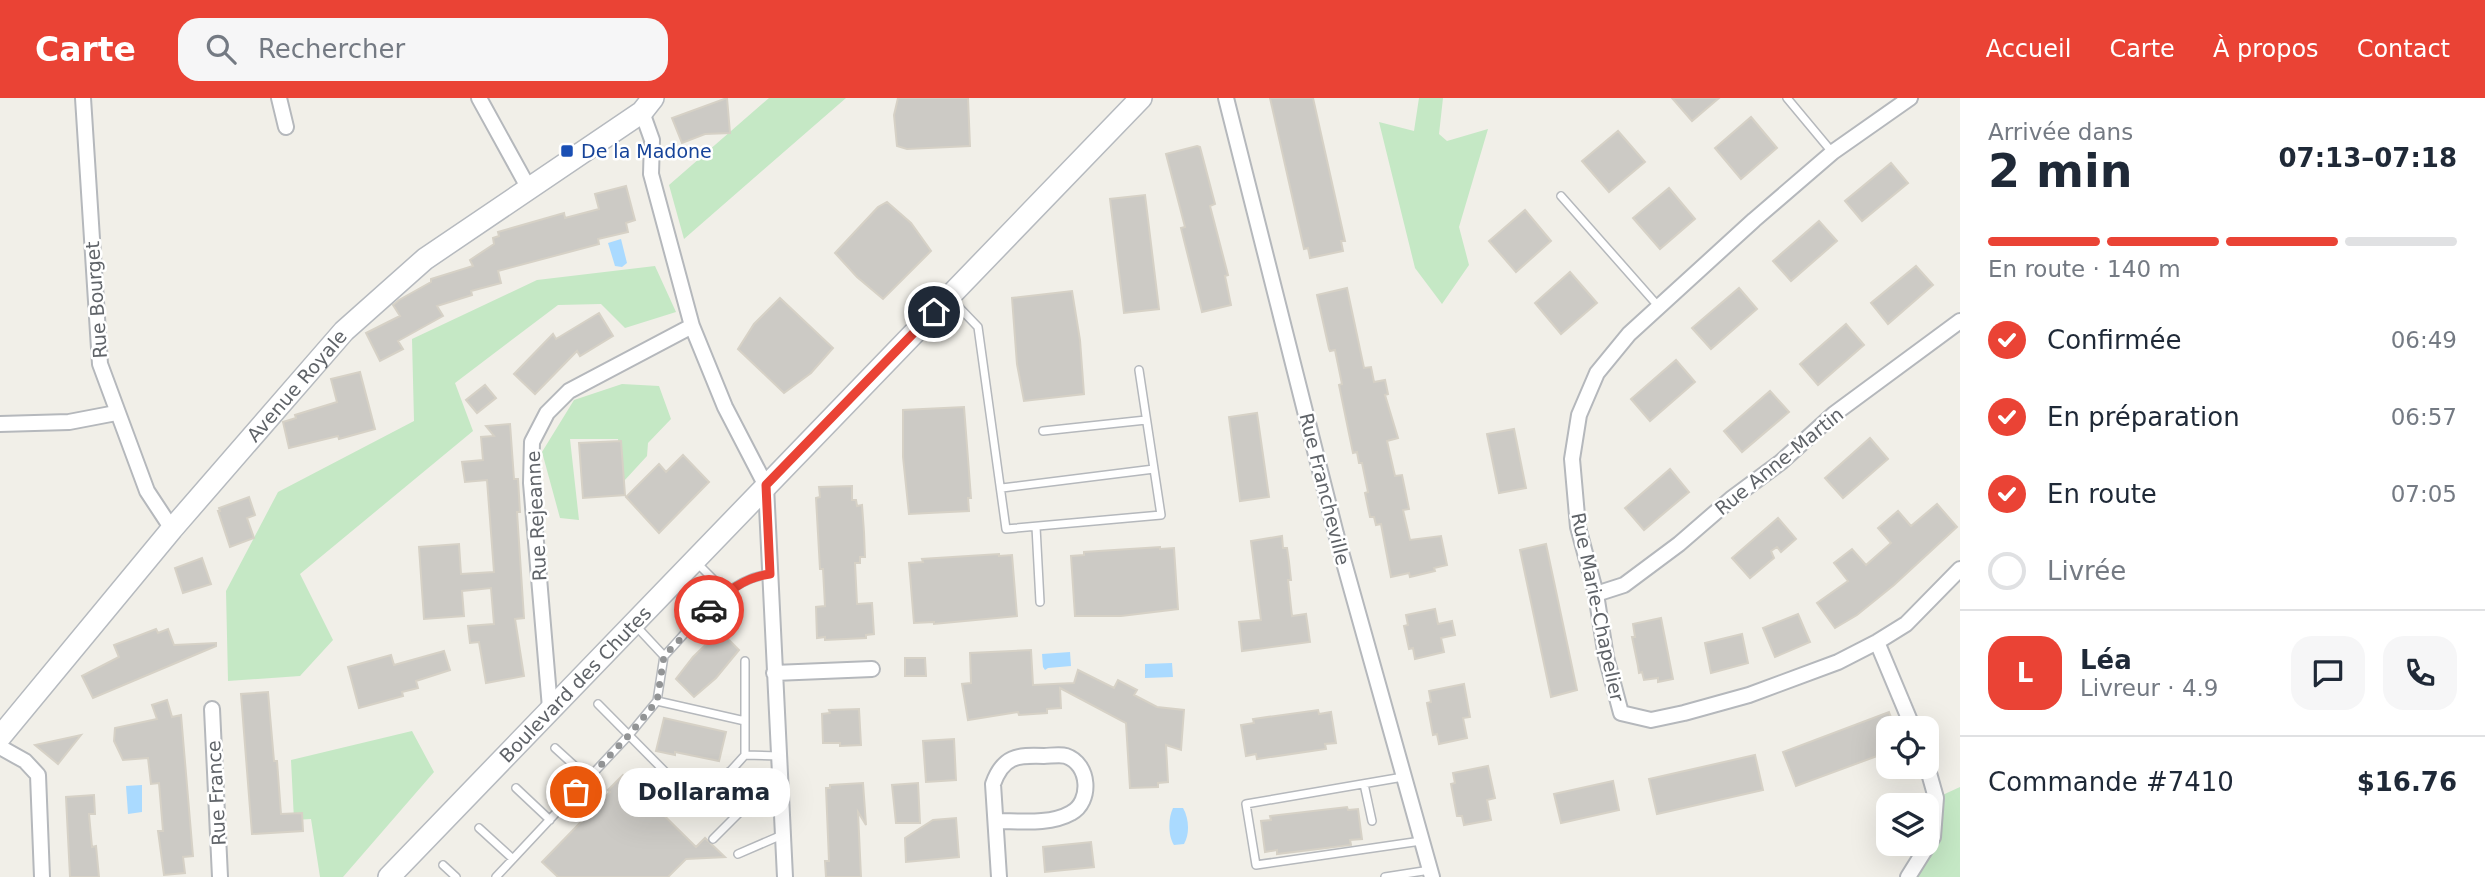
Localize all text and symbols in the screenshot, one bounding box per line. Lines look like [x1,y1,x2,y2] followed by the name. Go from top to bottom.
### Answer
[178,18,668,81] search box
[35,30,136,69] text: Carte
[202,30,240,68] icon: search
[258,34,405,64] text: Rechercher
[1986,35,2071,63] text: Accueil
[2109,35,2175,63] text: Carte
[2213,35,2319,63] text: À propos
[2357,35,2450,63] text: Contact
[1988,119,2133,145] text: Arrivée dans
[581,140,712,162] place label: De la Madone
[559,143,575,159] marker: De la Madone
[2278,143,2457,173] text: 07:13–07:18
[1988,144,2132,198] text: 2 min
[81,241,111,359] street label: Rue Bourget
[1988,256,2181,282] text: En route · 140 m
[904,282,964,342] pin
[915,293,953,331] icon: home
[1988,321,2026,359] icon: check
[242,325,351,446] street label: Avenue Royale
[2047,325,2181,355] text: Confirmée
[2391,327,2457,353] text: 06:49
[1988,398,2026,436] icon: check
[2047,402,2240,432] text: En préparation
[1711,403,1847,519] street label: Rue Anne-Martin
[2391,404,2457,430] text: 06:57
[1295,411,1355,567] street label: Rue Francheville
[522,450,550,582] street label: Rue Rejeanne
[1988,475,2026,513] icon: check
[2047,479,2157,509] text: En route
[2391,481,2457,507] text: 07:05
[1567,511,1629,704] street label: Rue Marie-Chapelier
[2047,556,2126,586] text: Livrée
[674,575,744,645] courier
[690,591,728,629] icon: car
[495,602,655,767] street label: Boulevard des Chutes
[2291,636,2365,710] button: chat
[2383,636,2457,710] button: phone
[2080,645,2132,675] text: Léa
[2017,658,2033,688] text: L
[2080,675,2218,701] text: Livreur · 4.9
[1876,716,1939,856] map controls
[1876,716,1939,779] button: locate
[202,740,230,846] street label: Rue France
[546,762,606,822] pin
[1988,767,2234,797] text: Commande #7410
[2357,767,2457,797] text: $16.76
[618,768,790,816] callout: Dollarama
[557,773,595,811] icon: bag
[638,779,770,805] text: Dollarama
[1876,793,1939,856] button: layers

